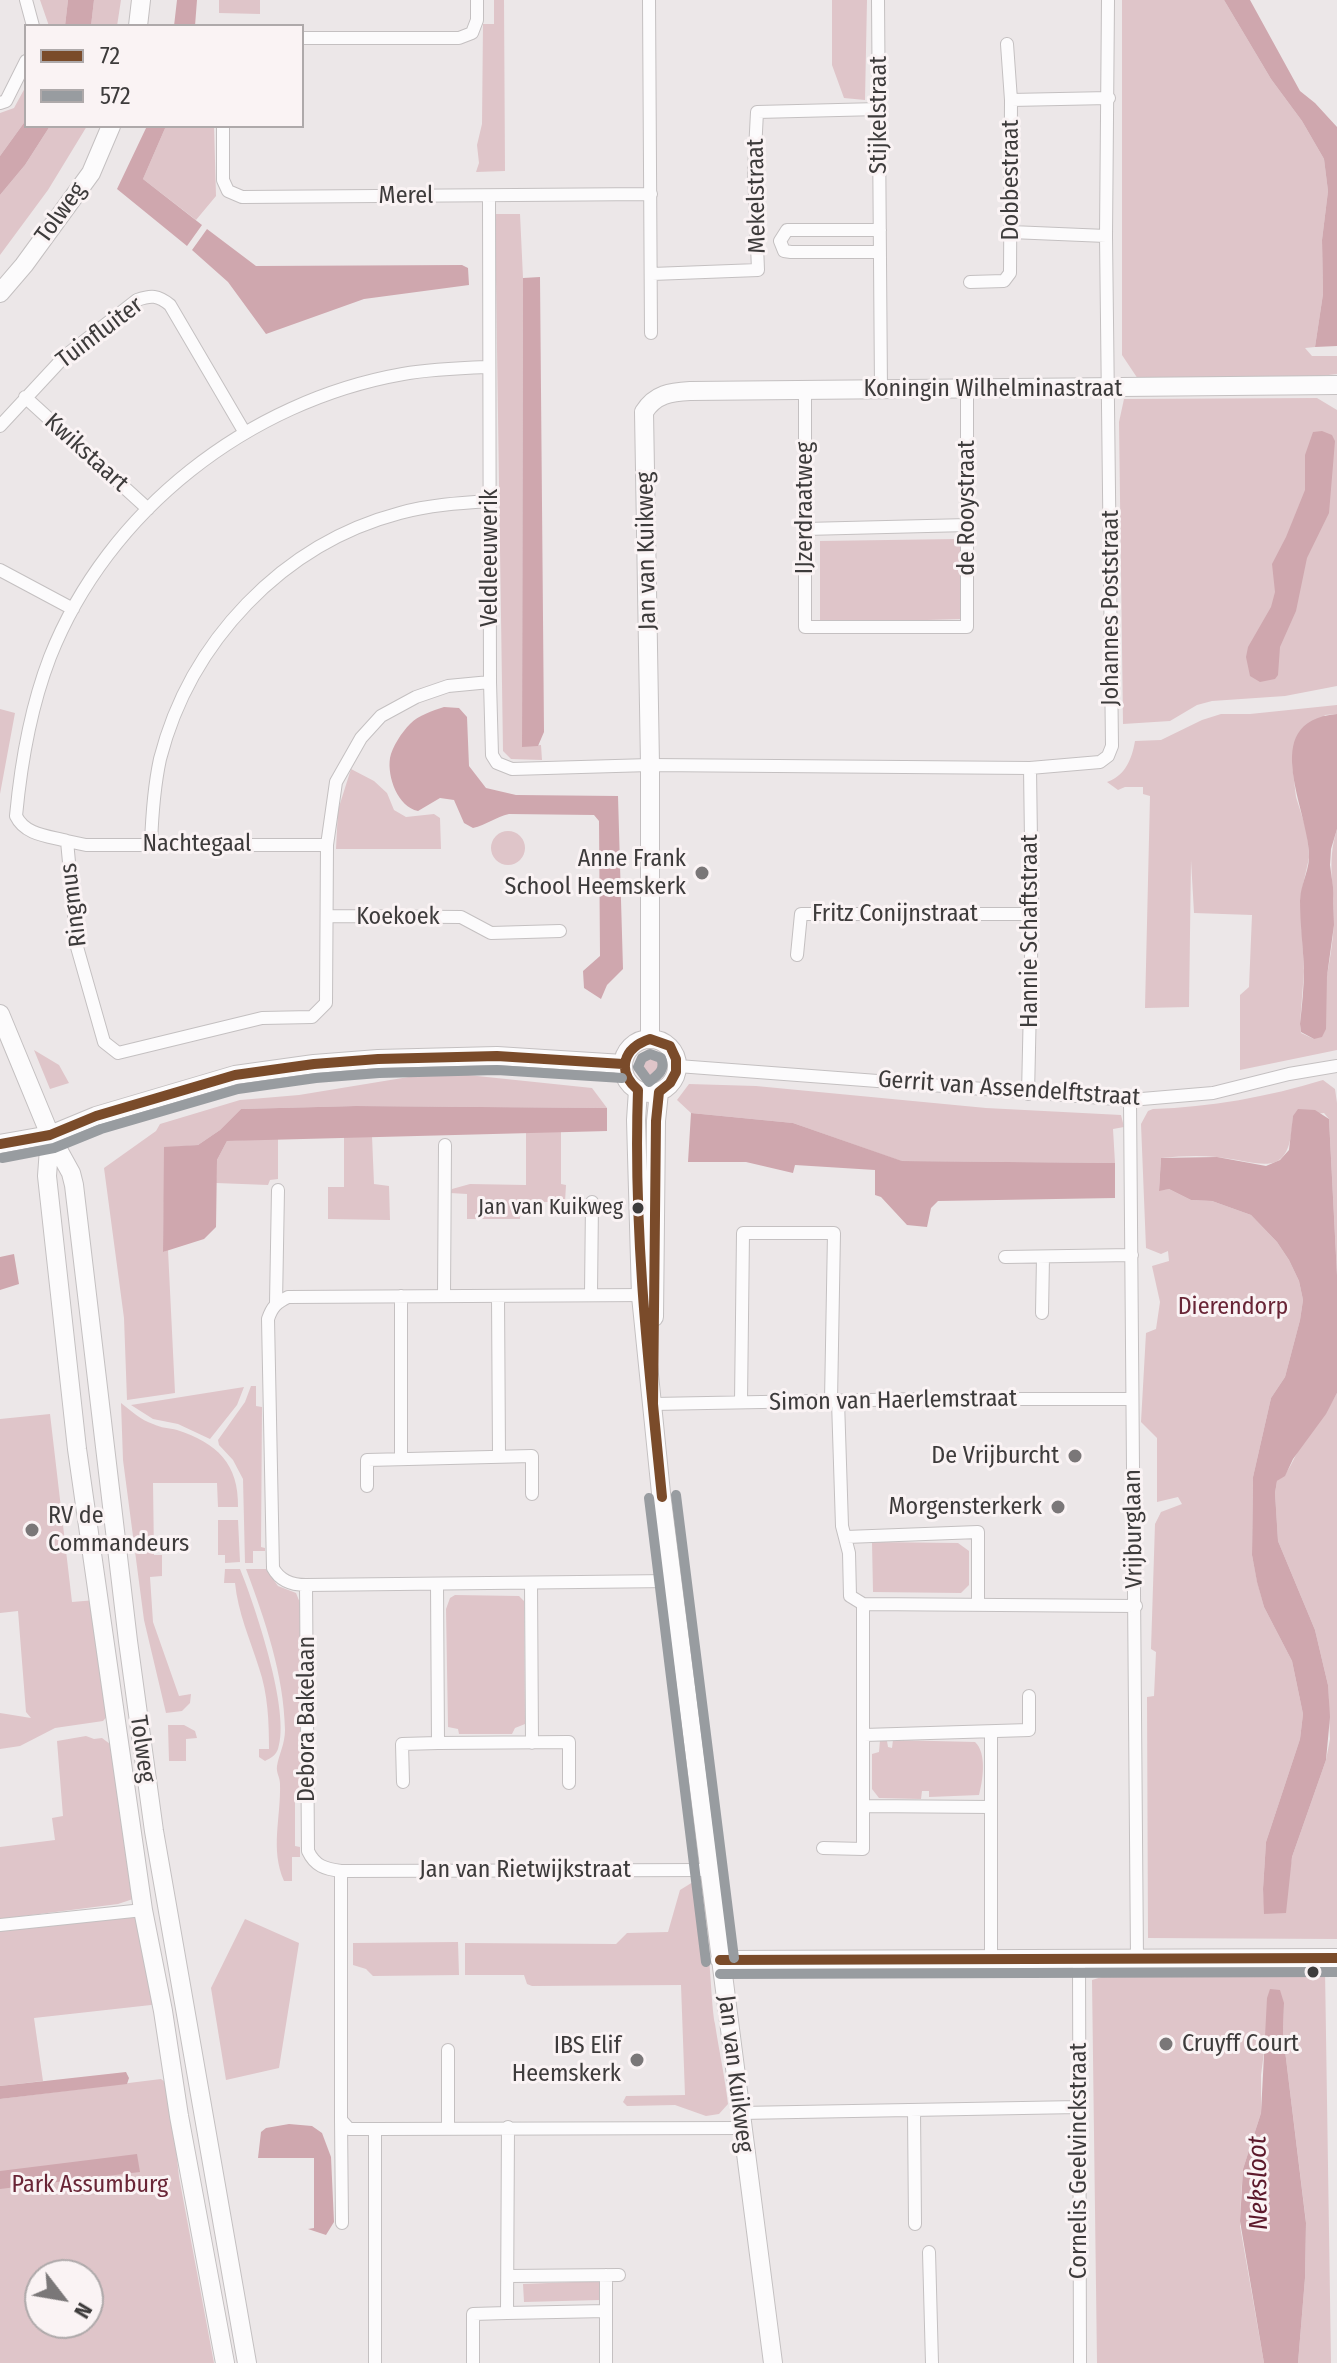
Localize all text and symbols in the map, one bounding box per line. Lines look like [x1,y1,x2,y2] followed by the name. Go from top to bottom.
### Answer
[24,24,304,128] legend
[100,42,120,70] text: 72
[865,56,893,174] street label: Stijkelstraat
[100,82,131,110] text: 572
[997,120,1025,240] street label: Dobbestraat
[742,138,772,254] street label: Mekelstraat
[29,177,93,249] street label: Tolweg
[379,182,433,210] street label: Merel
[51,291,149,375] street label: Tuinfluiter
[864,375,1122,403] street label: Koningin Wilhelminastraat
[38,408,134,498] street label: Kwikstaart
[953,440,981,576] street label: de Rooystraat
[791,442,819,574] street label: IJzerdraatweg
[631,472,663,630] street label: Jan van Kuikweg
[476,489,504,627] street label: Veldleeuwerik
[1097,510,1125,706] street label: Johannes Poststraat
[143,830,251,858] street label: Nachtegaal
[1016,834,1044,1028] street label: Hannie Schaftstraat
[505,845,686,901] place label: Anne Frank School Heemskerk
[55,861,93,949] street label: Ringmus
[693,864,711,882] marker: Anne Frank School Heemskerk
[812,900,978,928] street label: Fritz Conijnstraat
[356,903,440,931] street label: Koekoek
[877,1065,1141,1113] street label: Gerrit van Assendelftstraat
[478,1195,623,1221] place label: Jan van Kuikweg
[630,1200,646,1216] marker: Jan van Kuikweg
[1178,1293,1288,1321] park label: Dierendorp
[769,1384,1017,1418] street label: Simon van Haerlemstraat
[931,1442,1059,1470] place label: De Vrijburcht
[1066,1447,1084,1465] marker: De Vrijburcht
[1119,1469,1149,1589] street label: Vrijburglaan
[889,1493,1042,1521] place label: Morgensterkerk
[1049,1498,1067,1516] marker: Morgensterkerk
[48,1502,189,1558] place label: RV de Commandeurs
[23,1521,41,1539] marker: RV de Commandeurs
[293,1636,321,1802] street label: Debora Bakelaan
[123,1714,161,1784] street label: Tolweg
[419,1856,631,1884] street label: Jan van Rietwijkstraat
[1305,1964,1321,1980] unlabelled marker
[711,1994,759,2154] street label: Jan van Kuikweg
[1182,2030,1299,2058] place label: Cruyff Court
[512,2032,621,2088] place label: IBS Elif Heemskerk
[1157,2035,1175,2053] marker: Cruyff Court
[1065,2043,1093,2279] street label: Cornelis Geelvinckstraat
[628,2051,646,2069] marker: IBS Elif Heemskerk
[1243,2136,1275,2230] water label: Neksloot
[12,2171,168,2199] park label: Park Assumburg
[24,2259,104,2339] north arrow
[68,2298,98,2323] text: N

